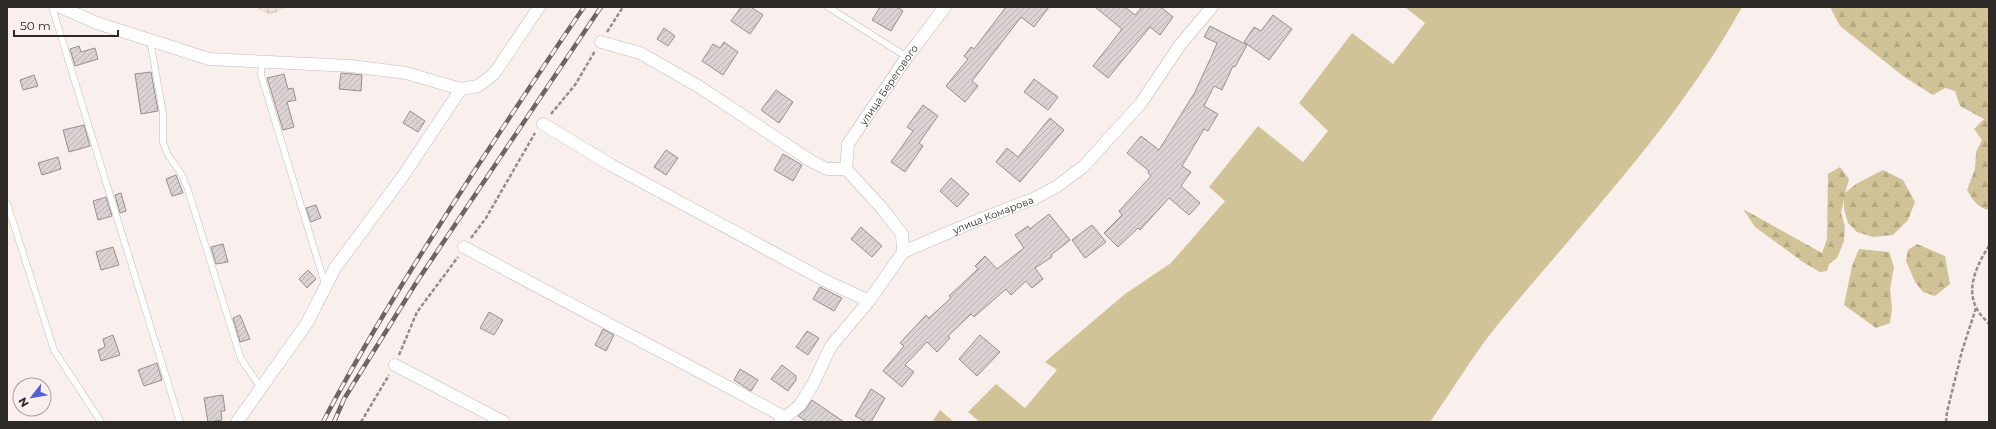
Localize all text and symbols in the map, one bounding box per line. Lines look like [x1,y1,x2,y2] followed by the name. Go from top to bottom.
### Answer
[14,12,118,38] scale bar
[20,18,51,33] text: 50 m
[856,42,921,128] street label: улица Берегового
[950,193,1036,237] street label: улица Комарова
[12,377,52,417] north arrow
[15,395,32,410] text: N

